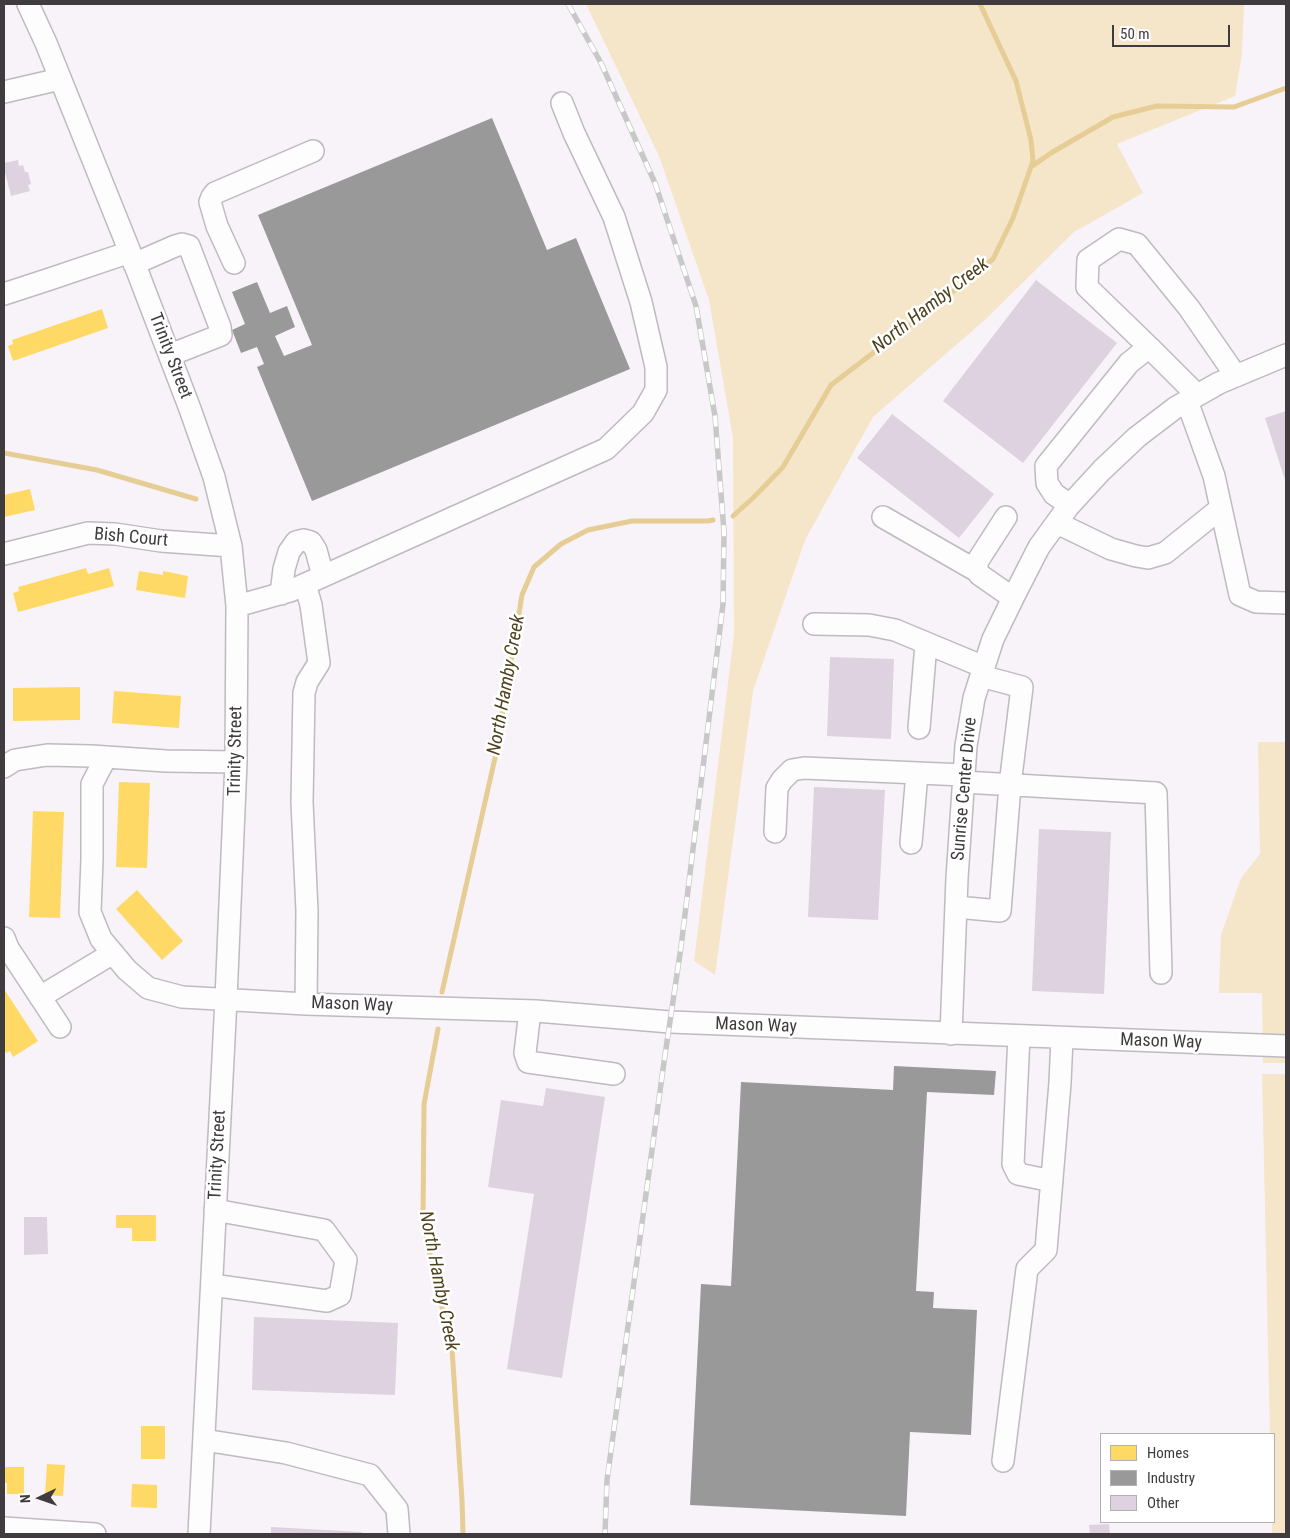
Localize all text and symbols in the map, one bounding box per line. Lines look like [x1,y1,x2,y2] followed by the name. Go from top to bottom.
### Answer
[1115,15,1232,47] scale bar
[1120,25,1150,43] text: 50 m
[868,253,994,359] water label: North Hamby Creek
[144,310,196,402] street label: Trinity Street
[93,524,169,552] street label: Bish Court
[483,613,531,757] water label: North Hamby Creek
[224,706,248,796] street label: Trinity Street
[948,716,982,862] street label: Sunrise Center Drive
[311,993,393,1017] street label: Mason Way
[715,1014,797,1038] street label: Mason Way
[1120,1030,1202,1054] street label: Mason Way
[205,1109,231,1201] street label: Trinity Street
[413,1209,463,1353] water label: North Hamby Creek
[1100,1433,1275,1523] legend
[1147,1444,1189,1462] text: Homes
[1147,1469,1195,1487] text: Industry
[15,1473,65,1523] north arrow
[17,1494,33,1503] text: N
[1147,1494,1179,1512] text: Other

